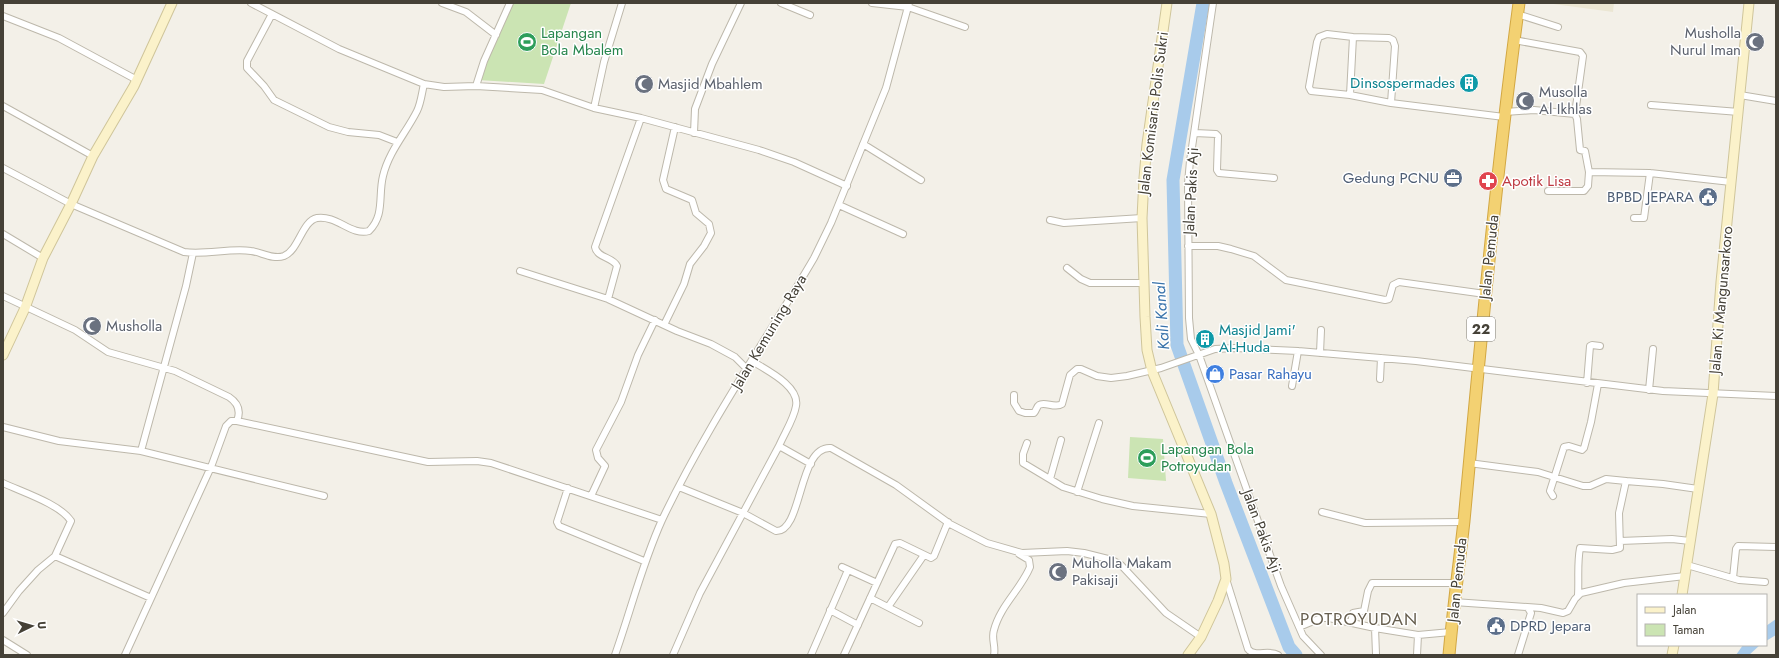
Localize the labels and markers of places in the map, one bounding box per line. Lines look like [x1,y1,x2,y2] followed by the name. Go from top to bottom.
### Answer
[541,22,624,61] place label: Lapangan Bola Mbalem
[1670,22,1741,61] place label: Musholla Nurul Iman
[516,31,538,53] sports icon: Lapangan Bola Mbalem
[1744,31,1766,53] mosque icon: Musholla Nurul Iman
[1350,72,1455,94] place label: Dinsospermades
[1458,72,1480,94] building icon: Dinsospermades
[633,73,655,95] mosque icon: Masjid Mbahlem
[658,73,763,95] place label: Masjid Mbahlem
[1539,81,1592,120] place label: Musolla Al Ikhlas
[1514,90,1536,112] mosque icon: Musolla Al Ikhlas
[1343,167,1439,189] place label: Gedung PCNU
[1442,167,1464,189] office icon: Gedung PCNU
[1477,170,1499,192] pharmacy icon: Apotik Lisa
[1502,170,1571,192] place label: Apotik Lisa
[1607,186,1694,208] place label: BPBD JEPARA
[1697,186,1719,208] public building icon: BPBD JEPARA
[81,315,103,337] mosque icon: Musholla
[106,315,162,337] place label: Musholla
[1219,319,1296,358] place label: Masjid Jami' Al-Huda
[1194,328,1216,350] building icon: Masjid Jami' Al-Huda
[1204,363,1226,385] shop icon: Pasar Rahayu
[1229,363,1312,385] place label: Pasar Rahayu
[1161,438,1254,477] place label: Lapangan Bola Potroyudan
[1136,447,1158,469] sports icon: Lapangan Bola Potroyudan
[1072,552,1172,591] place label: Muholla Makam Pakisaji
[1047,561,1069,583] mosque icon: Muholla Makam Pakisaji
[1485,615,1507,637] public building icon: DPRD Jepara
[1510,615,1591,637] place label: DPRD Jepara

